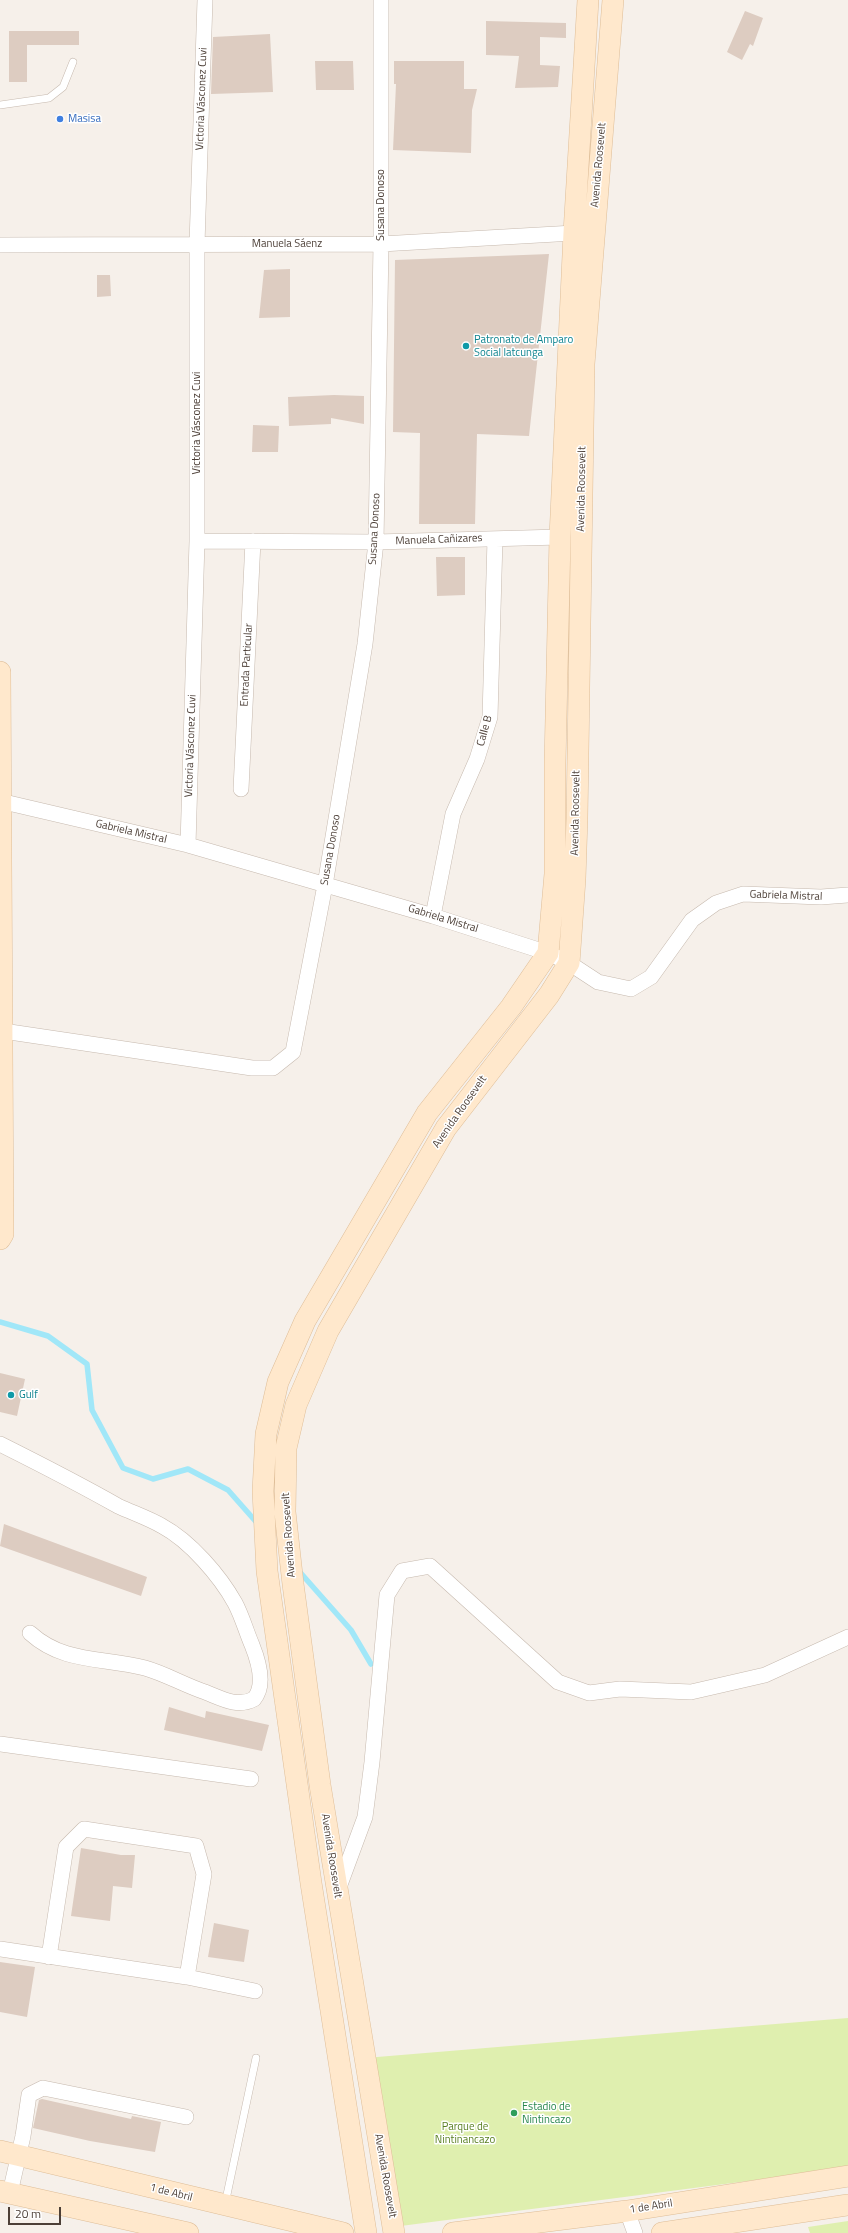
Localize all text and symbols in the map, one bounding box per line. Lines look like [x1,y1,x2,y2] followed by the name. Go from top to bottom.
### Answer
[194,47,210,151] street label: Victoria Vásconez Cuvi
[68,112,101,126] place label: Masisa
[55,114,65,124] marker: Masisa
[589,122,609,208] street label: Avenida Roosevelt
[374,169,388,241] street label: Susana Donoso
[252,237,322,251] street label: Manuela Sáenz
[474,333,573,359] place label: Patronato de Amparo Social latcunga
[461,341,471,351] marker: Patronato de Amparo Social latcunga
[190,372,204,474] street label: Victoria Vásconez Cuvi
[575,446,589,532] street label: Avenida Roosevelt
[367,493,383,565] street label: Susana Donoso
[395,532,483,548] street label: Manuela Cañizares
[238,623,256,707] street label: Entrada Particular
[183,694,199,798] street label: Victoria Vásconez Cuvi
[475,714,495,748] street label: Calle B
[569,770,583,856] street label: Avenida Roosevelt
[318,813,344,887] street label: Susana Donoso
[94,817,168,847] street label: Gabriela Mistral
[749,888,823,904] street label: Gabriela Mistral
[406,902,480,936] street label: Gabriela Mistral
[430,1073,490,1151] street label: Avenida Roosevelt
[19,1388,38,1402] place label: Gulf
[6,1390,16,1400] marker: Gulf
[279,1492,299,1578] street label: Avenida Roosevelt
[318,1813,344,1899] street label: Avenida Roosevelt
[522,2100,571,2126] place label: Estadio de Nintincazo
[509,2108,519,2118] marker: Estadio de Nintincazo
[435,2120,495,2146] park label: Parque de Nintinancazo
[371,2133,399,2219] street label: Avenida Roosevelt
[148,2181,194,2205] street label: 1 de Abril
[628,2197,674,2217] street label: 1 de Abril
[10,2199,63,2225] scale bar
[15,2204,41,2223] text: 20 m

